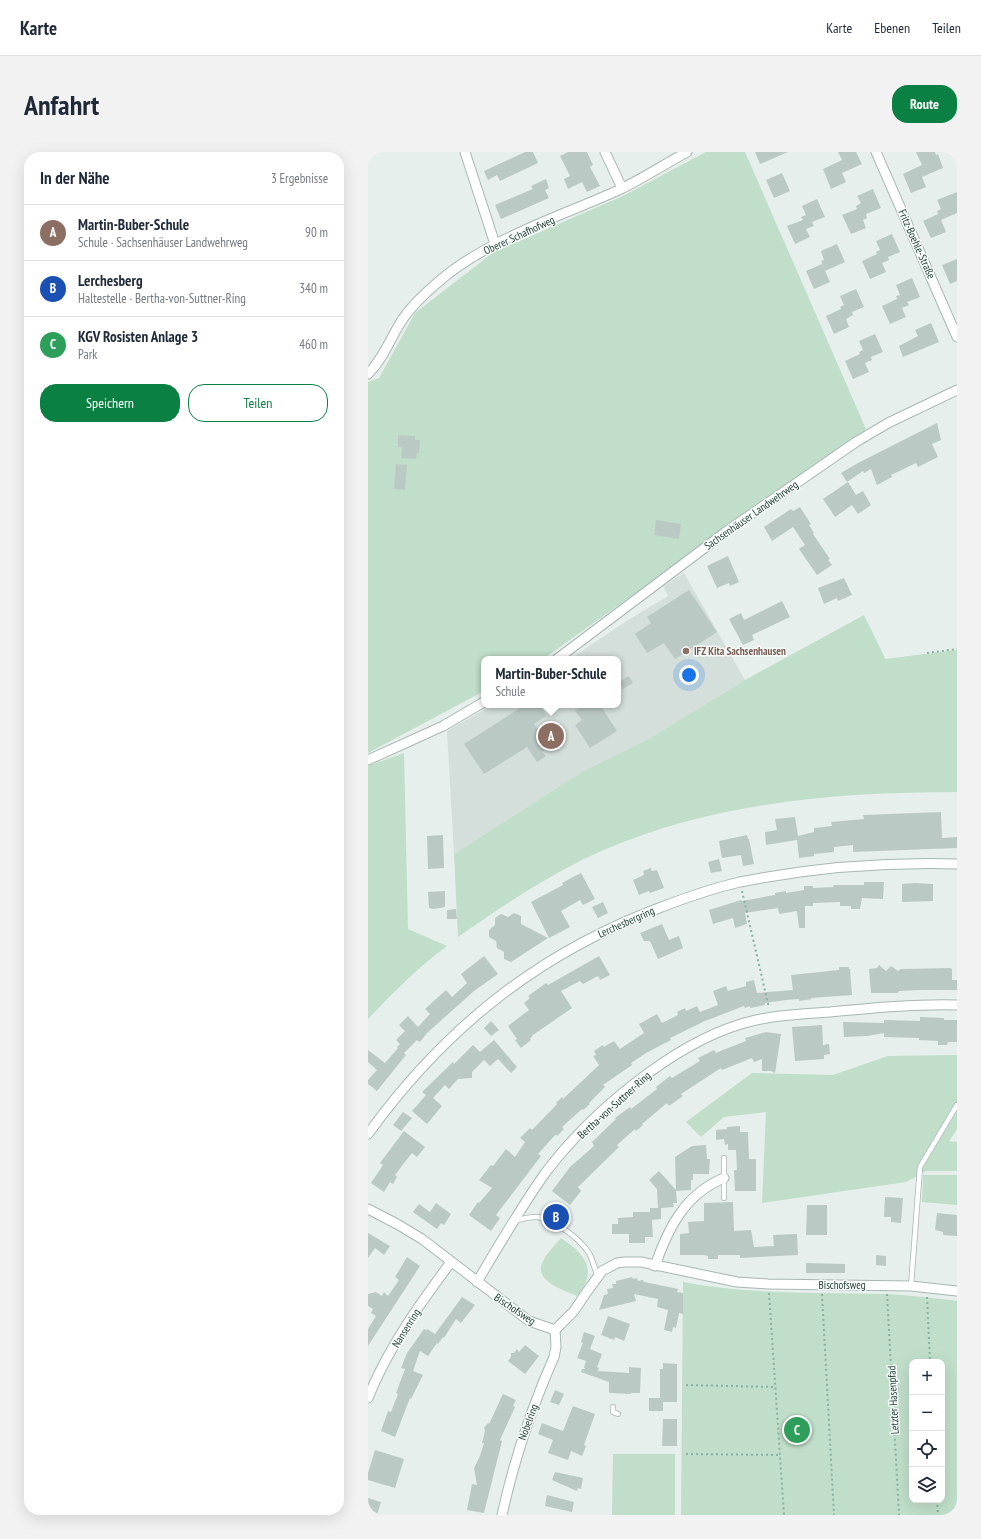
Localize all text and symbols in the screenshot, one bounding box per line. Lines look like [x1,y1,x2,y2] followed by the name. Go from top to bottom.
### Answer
[20,16,57,40] text: Karte
[826,19,852,37] text: Karte
[874,19,910,37] text: Ebenen
[932,19,961,37] text: Teilen
[892,85,957,123] button: Route
[24,86,99,123] text: Anfahrt
[40,167,110,189] text: In der Nähe
[271,170,328,187] text: 3 Ergebnisse
[895,207,939,281] street label: Fritz-Boehle-Straße
[481,212,557,258] street label: Oberer Schafhofweg
[78,215,189,234] text: Martin-Buber-Schule
[50,224,56,241] text: A
[305,224,328,241] text: 90 m
[78,234,248,251] text: Schule · Sachsenhäuser Landwehrweg
[78,271,143,290] text: Lerchesberg
[50,280,56,297] text: B
[299,280,328,297] text: 340 m
[78,290,246,307] text: Haltestelle · Bertha-von-Suttner-Ring
[78,327,198,346] text: KGV Rosisten Anlage 3
[50,336,56,353] text: C
[299,336,328,353] text: 460 m
[78,346,97,363] text: Park
[40,384,180,422] button: Speichern
[188,384,328,422] button: Teilen
[701,477,801,553] street label: Sachsenhäuser Landwehrweg
[694,644,786,658] place label: IFZ Kita Sachsenhausen
[681,646,691,656] marker: IFZ Kita Sachsenhausen
[481,656,621,708] popup
[495,664,607,683] text: Martin-Buber-Schule
[679,665,699,685] your location
[495,683,525,700] text: Schule
[538,721,564,751] pin: A
[595,903,657,941] street label: Lerchesbergring
[574,1068,654,1142] street label: Bertha-von-Suttner-Ring
[543,1202,569,1232] pin: B
[819,1278,866,1292] street label: Bischofsweg
[492,1290,539,1328] street label: Bischofsweg
[389,1306,424,1350] street label: Nansenring
[909,1359,945,1503] map controls
[909,1359,945,1395] button: +
[884,1365,902,1435] street label: Letzter Hasenpfad
[909,1395,945,1431] button: −
[515,1402,541,1442] street label: Nobelring
[784,1415,810,1445] pin: C
[909,1431,945,1467] button: locate
[909,1467,945,1503] button: layers

